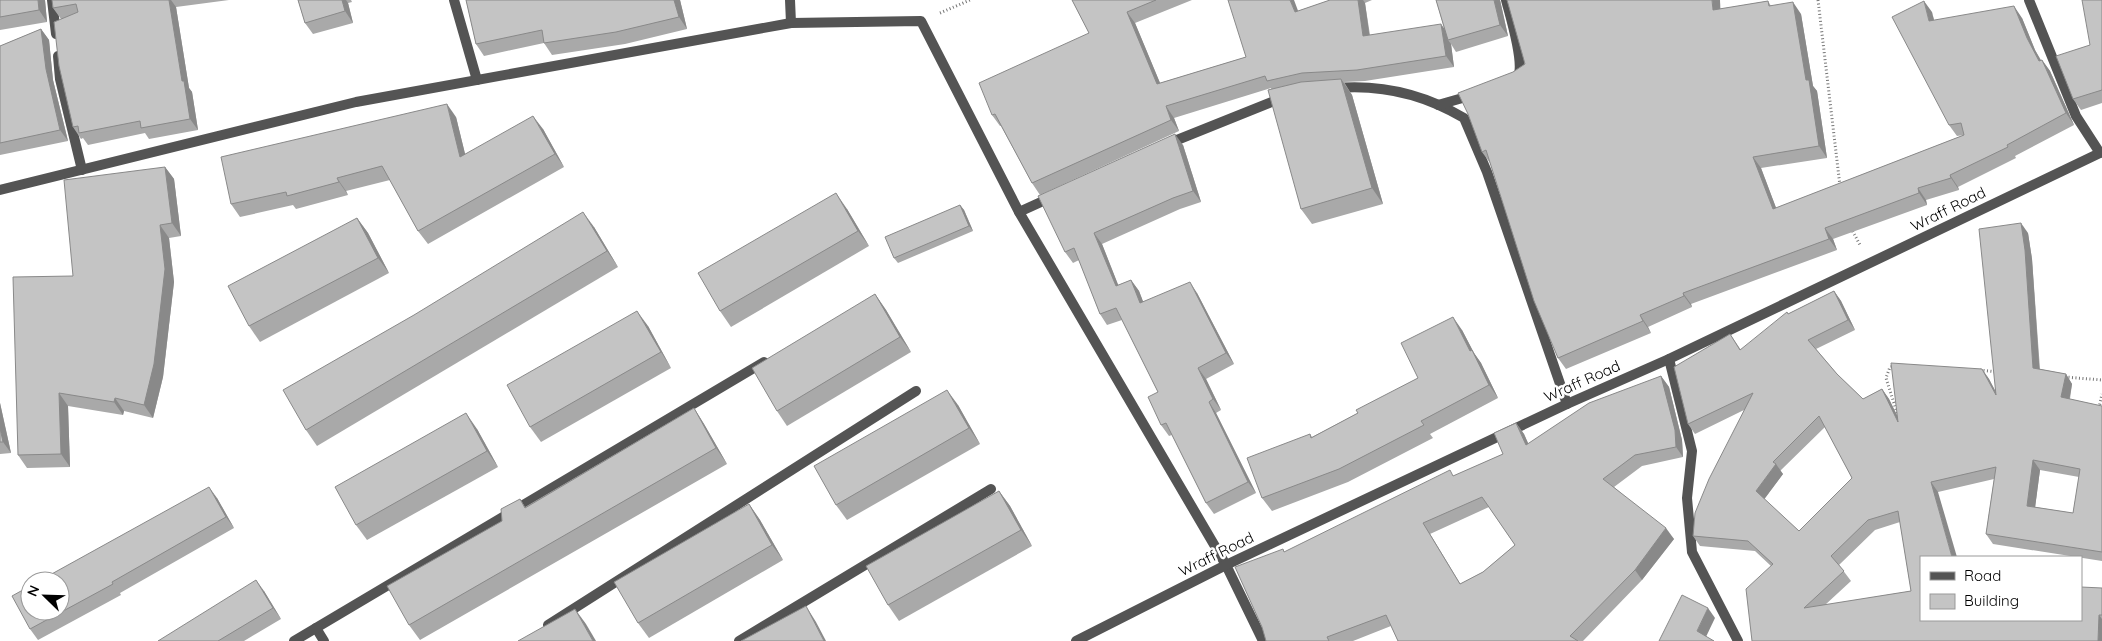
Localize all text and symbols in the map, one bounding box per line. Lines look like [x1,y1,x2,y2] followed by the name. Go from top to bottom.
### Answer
[1907,183,1989,235] street label: Wraff Road
[1541,356,1623,406] street label: Wraff Road
[1175,528,1257,580] street label: Wraff Road
[1920,556,2082,621] legend
[1964,566,2001,585] text: Road
[20,571,70,621] north arrow
[23,583,43,599] text: N
[1964,591,2019,610] text: Building

